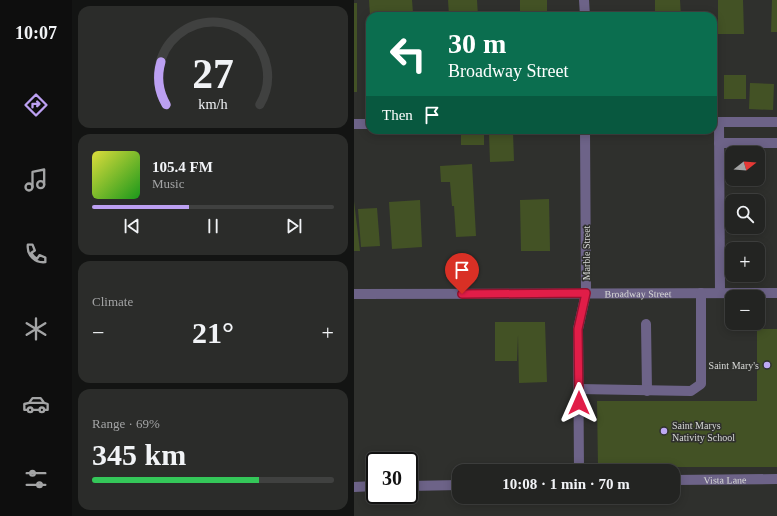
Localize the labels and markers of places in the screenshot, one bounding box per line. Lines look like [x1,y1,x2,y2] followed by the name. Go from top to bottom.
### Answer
[445,253,479,294] pin
[709,360,759,371] place label: Saint Mary's
[762,360,772,370] marker: Saint Mary's
[672,420,735,443] place label: Saint Marys Nativity School
[659,426,669,436] marker: Saint Marys Nativity School

